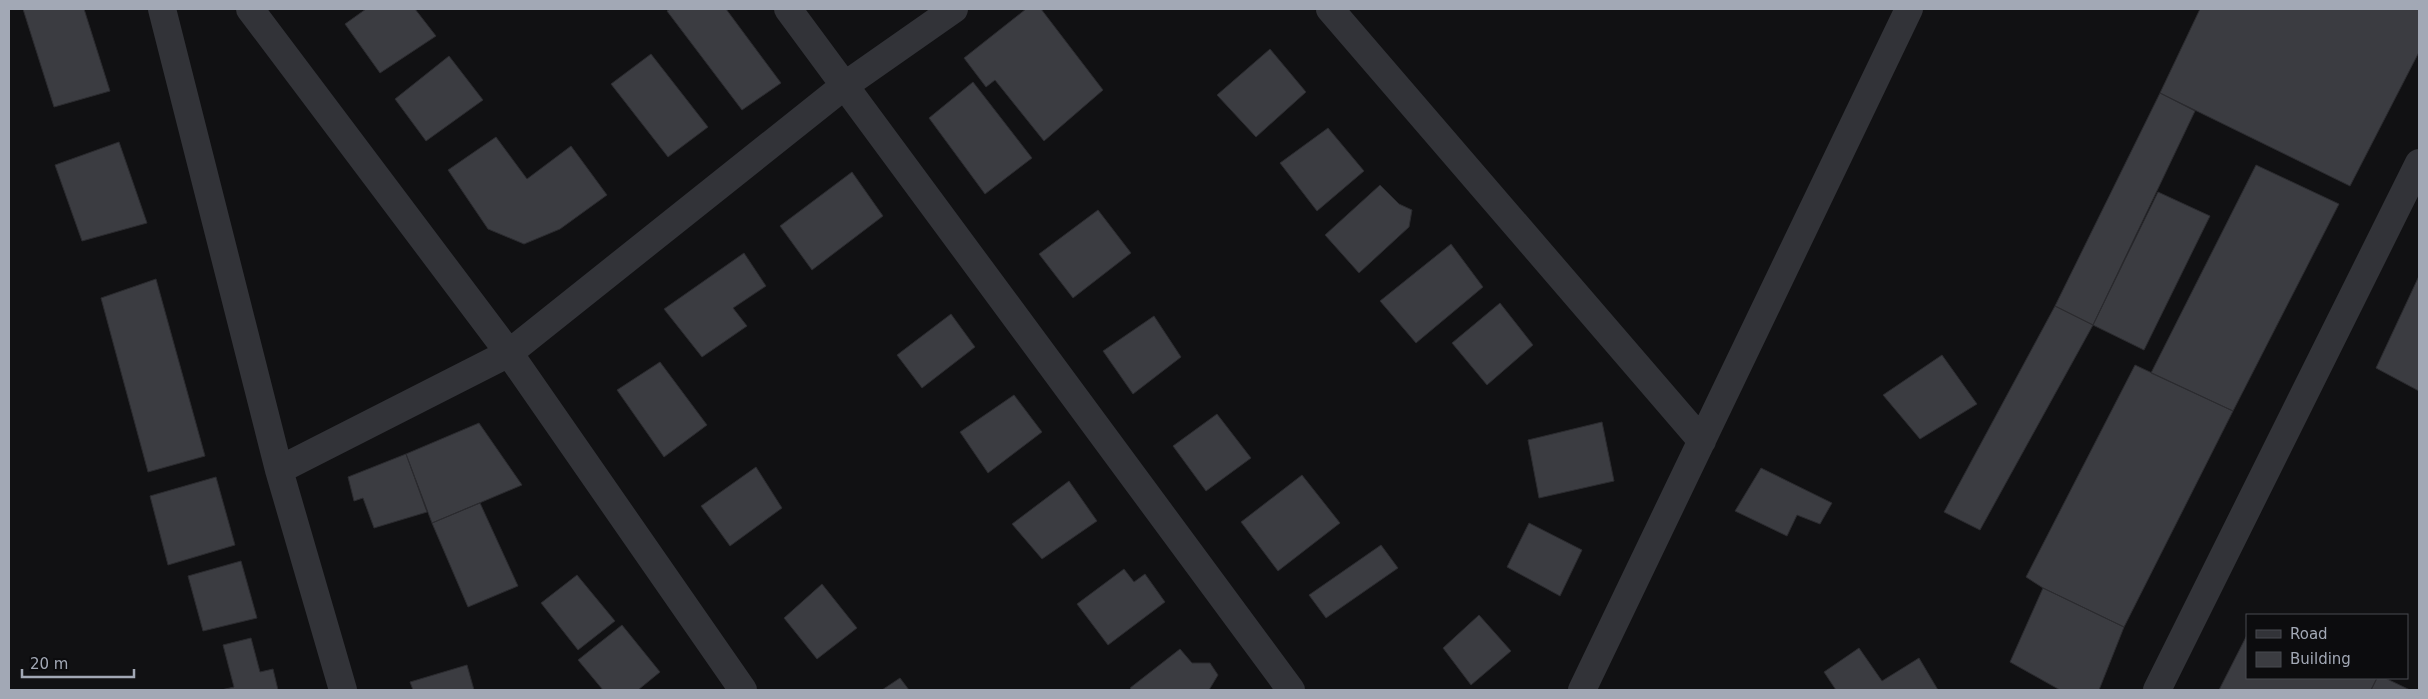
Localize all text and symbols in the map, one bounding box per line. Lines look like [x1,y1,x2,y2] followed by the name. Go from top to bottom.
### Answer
[2246,614,2408,679] legend
[2290,625,2328,643] text: Road
[22,646,135,678] scale bar
[2290,650,2351,668] text: Building
[30,655,68,673] text: 20 m

